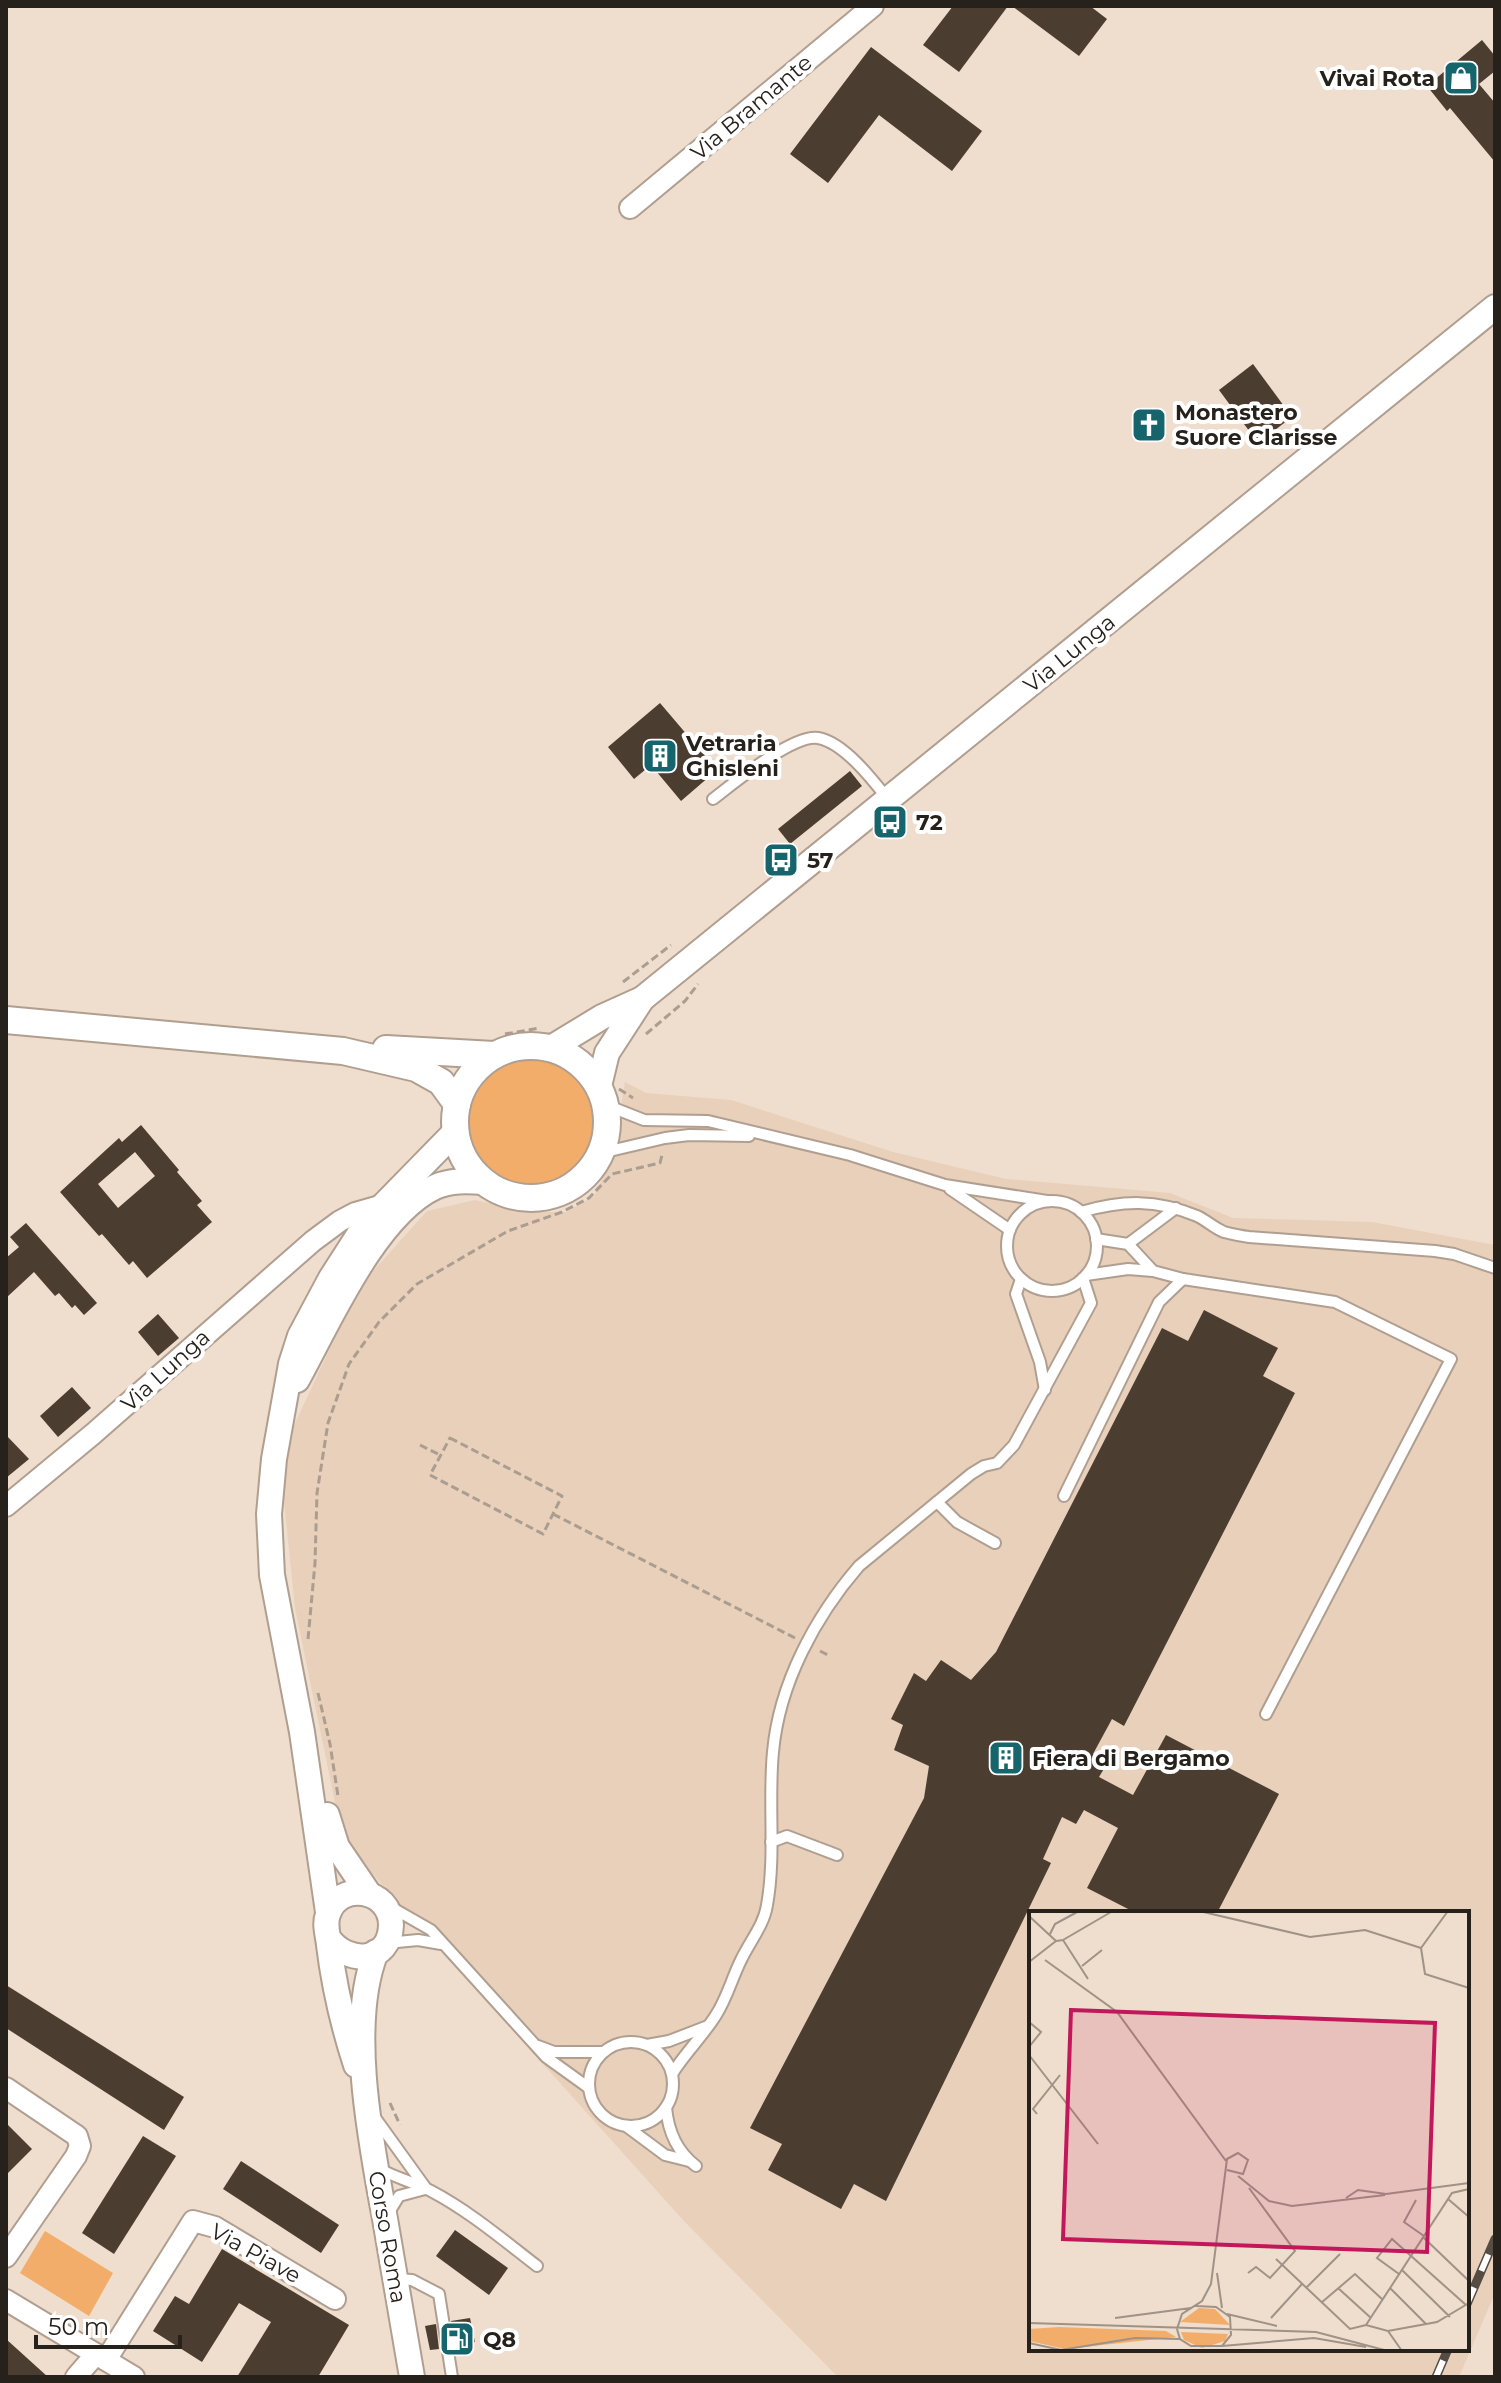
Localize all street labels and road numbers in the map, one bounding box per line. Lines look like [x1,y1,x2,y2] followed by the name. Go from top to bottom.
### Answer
[685,49,818,166] street label: Via Bramante
[1018,608,1121,699] street label: Via Lunga
[115,1323,215,1417] street label: Via Lunga
[363,2169,412,2305] street label: Corso Roma
[206,2218,306,2289] street label: Via Piave

